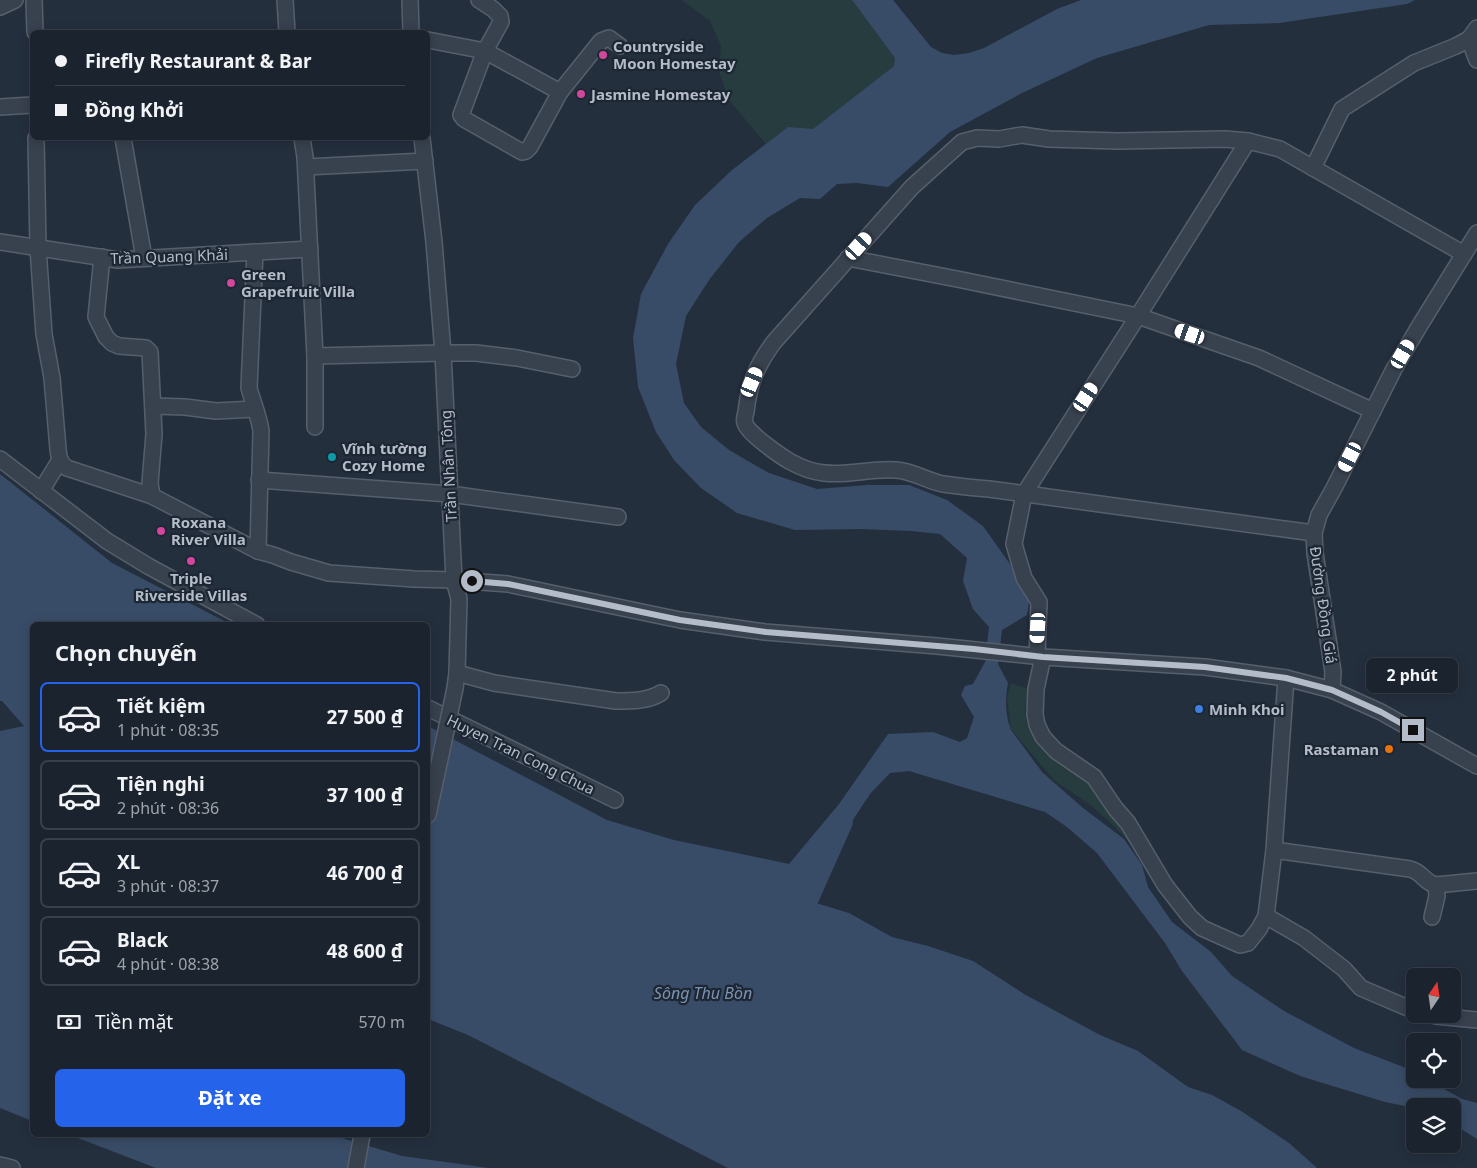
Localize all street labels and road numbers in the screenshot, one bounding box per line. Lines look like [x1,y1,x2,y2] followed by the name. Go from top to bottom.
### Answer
[110,244,228,268] street label: Trần Quang Khải
[435,409,461,523] street label: Trần Nhân Tông
[1306,545,1342,665] street label: Đường Đồng Giá
[444,709,598,799] street label: Huyen Tran Cong Chua

